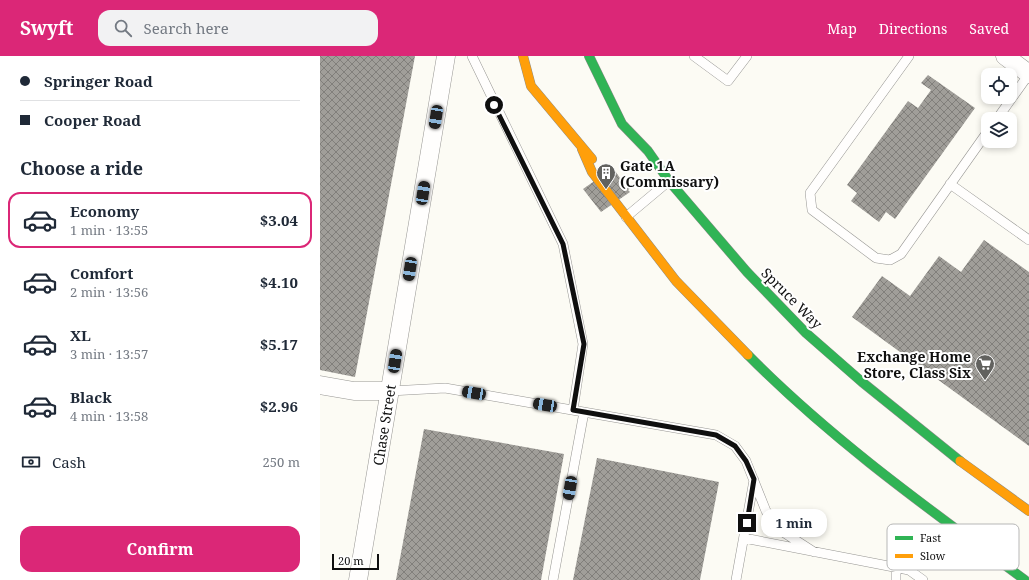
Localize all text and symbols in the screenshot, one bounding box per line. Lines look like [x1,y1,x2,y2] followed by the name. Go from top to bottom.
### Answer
[98,10,378,46] search box
[20,15,74,41] text: Swyft
[112,17,134,39] icon: search
[144,18,229,38] text: Search here
[827,19,857,38] text: Map
[879,19,947,38] text: Directions
[969,19,1009,38] text: Saved
[981,68,1017,148] map controls
[981,68,1017,104] button: locate
[44,71,153,91] text: Springer Road
[485,96,503,114] route start
[428,104,444,130] car
[44,110,141,130] text: Cooper Road
[981,112,1017,148] button: layers
[20,156,143,180] text: Choose a ride
[620,156,719,191] place label: Gate 1A (Commissary)
[595,162,617,190] building icon: Gate 1A (Commissary)
[415,180,431,206] car
[70,201,139,221] text: Economy
[22,202,58,238] icon: car
[260,210,298,230] text: $3.04
[70,221,148,239] text: 1 min · 13:55
[402,256,418,282] car
[70,263,133,283] text: Comfort
[757,263,827,333] street label: Spruce Way
[22,264,58,300] icon: car
[260,272,298,292] text: $4.10
[70,283,148,301] text: 2 min · 13:56
[70,325,91,345] text: XL
[22,326,58,362] icon: car
[260,334,298,354] text: $5.17
[70,345,148,363] text: 3 min · 13:57
[857,347,971,382] place label: Exchange Home Store, Class Six
[387,348,403,374] car
[974,353,996,381] supermarket icon: Exchange Home Store, Class Six
[368,383,400,467] street label: Chase Street
[461,385,487,401] car
[70,387,112,407] text: Black
[22,388,58,424] icon: car
[260,396,298,416] text: $2.96
[532,397,558,413] car
[70,407,148,425] text: 4 min · 13:58
[20,451,42,473] icon: cash
[52,452,86,472] text: Cash
[263,453,300,471] text: 250 m
[562,475,578,501] car
[761,509,827,537] callout: 1 min
[738,514,756,532] route end
[776,514,812,532] text: 1 min
[887,524,1019,570] legend
[20,526,300,572] button: Confirm
[920,530,941,545] text: Fast
[920,548,946,563] text: Slow
[332,552,379,571] scale bar
[338,553,364,568] text: 20 m

